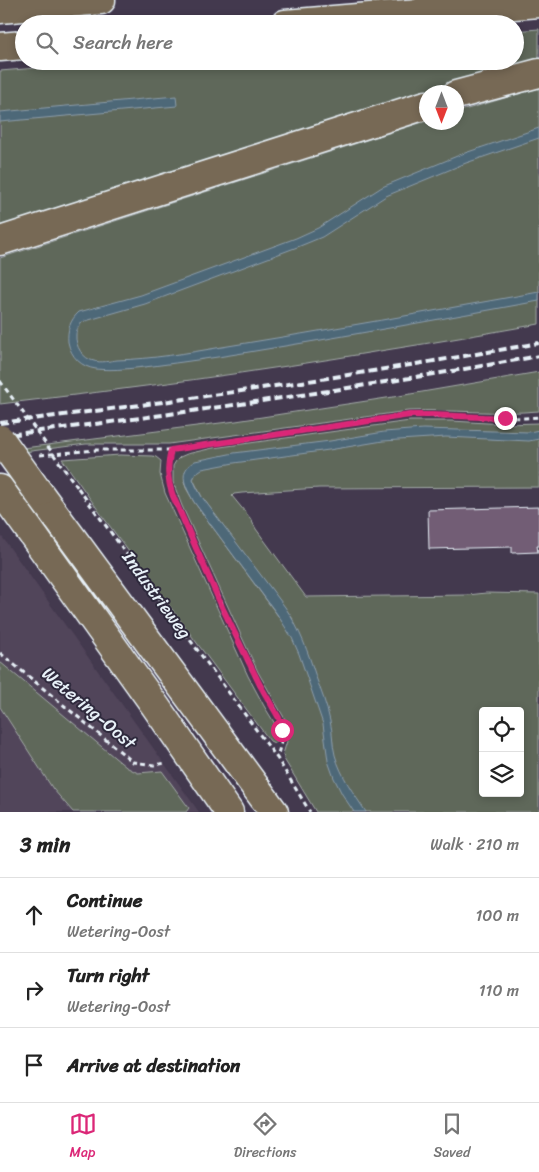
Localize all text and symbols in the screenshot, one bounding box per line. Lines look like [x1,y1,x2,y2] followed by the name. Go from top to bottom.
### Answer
[15,15,524,70] search box
[73,26,173,59] text: Search here
[33,29,61,57] icon: search
[419,85,464,130] north arrow
[494,407,517,430] route end
[113,543,200,646] street label: Industrieweg
[34,658,144,758] street label: Wetering-Oost
[479,707,524,797] map controls
[479,707,524,752] button: locate
[271,719,294,742] route start
[479,752,524,797] button: layers
[20,826,70,864] text: 3 min
[430,830,519,859] text: Walk · 210 m
[67,884,143,917] text: Continue
[20,901,48,929] icon: ahead
[475,901,519,930] text: 100 m
[67,917,170,946] text: Wetering-Oost
[67,959,149,992] text: Turn right
[20,976,48,1004] icon: right
[479,976,519,1005] text: 110 m
[67,992,170,1021] text: Wetering-Oost
[67,1049,240,1082] text: Arrive at destination
[20,1051,48,1079] icon: arrive
[69,1110,97,1165] tab: Map
[234,1110,296,1165] tab: Directions
[434,1110,470,1165] tab: Saved

